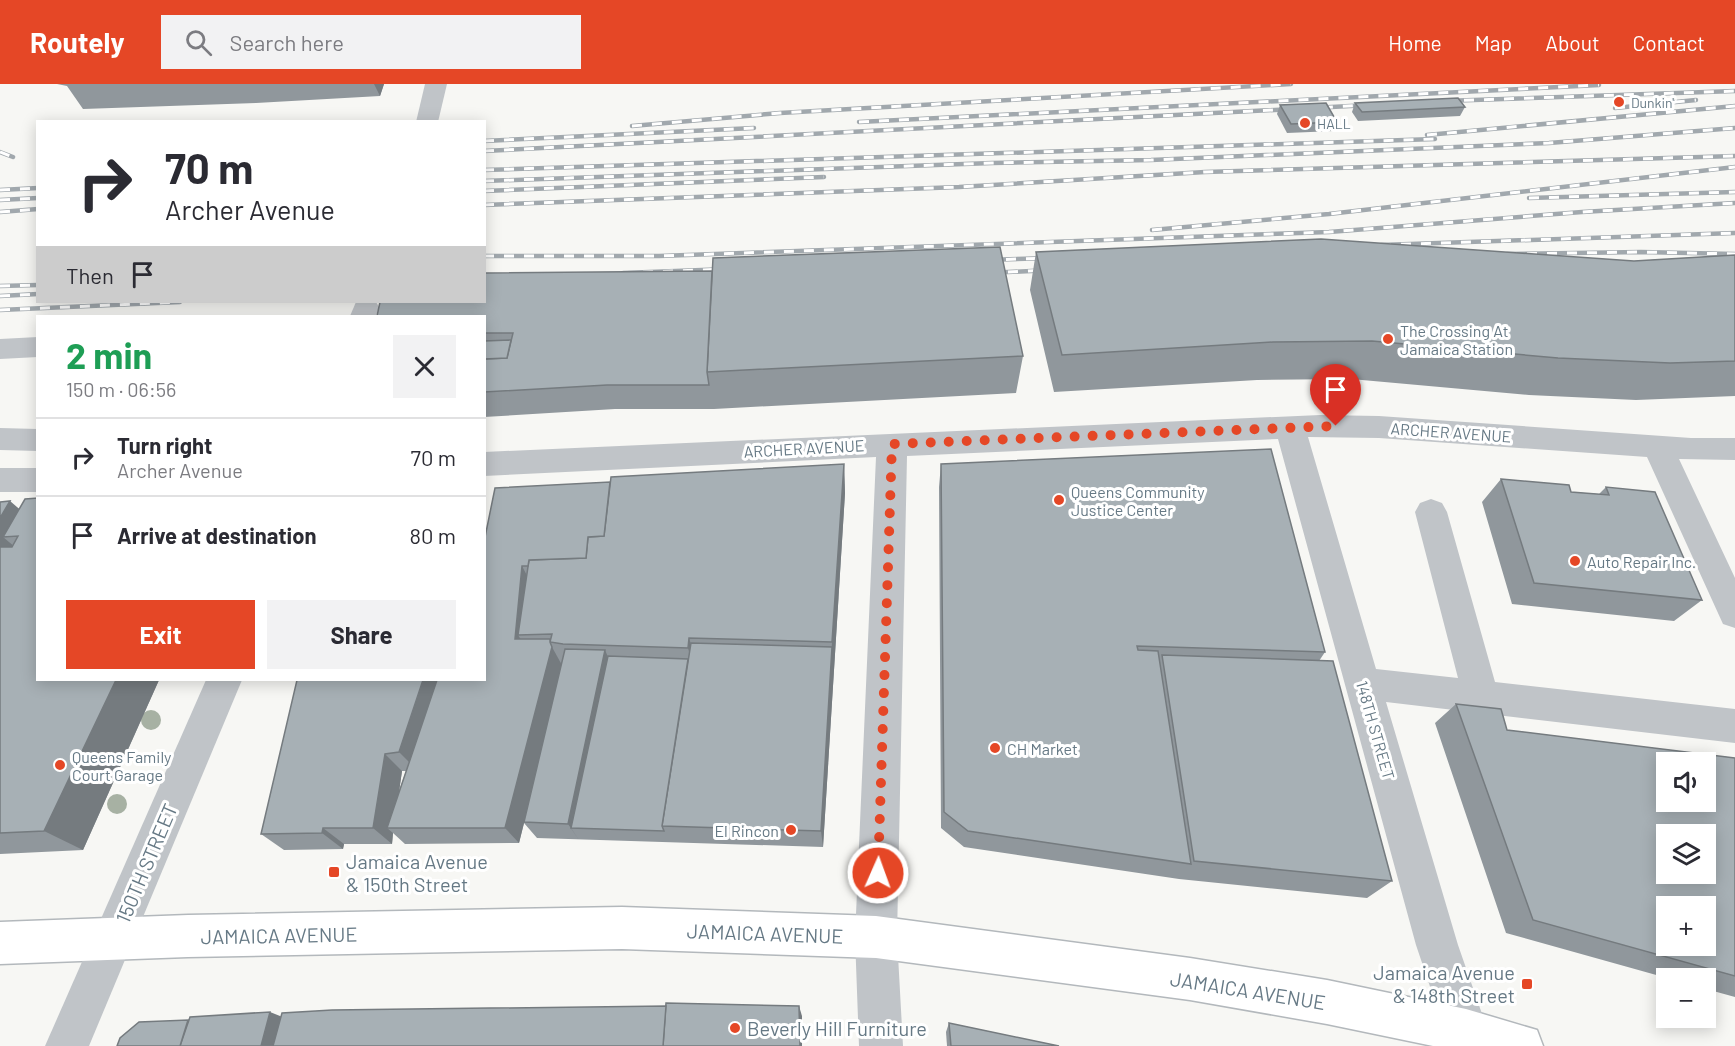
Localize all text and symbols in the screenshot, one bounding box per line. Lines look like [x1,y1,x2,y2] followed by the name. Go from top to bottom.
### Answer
[161,15,581,69] search box
[30,25,125,59] text: Routely
[182,26,215,59] icon: search
[230,29,344,55] text: Search here
[1388,30,1442,55] text: Home
[1475,30,1512,55] text: Map
[1545,30,1600,55] text: About
[1633,30,1705,55] text: Contact
[1631,94,1674,111] place label: Dunkin'
[1612,95,1626,109] marker: Dunkin'
[1317,115,1351,132] place label: HALL
[1298,116,1312,130] marker: HALL
[165,142,253,192] text: 70 m
[66,144,144,222] icon: right
[165,193,335,225] text: Archer Avenue
[126,258,159,291] icon: arrive
[66,262,114,288] text: Then
[1400,321,1513,358] place label: The Crossing At Jamaica Station
[1381,332,1395,346] marker: The Crossing At Jamaica Station
[66,333,152,376] text: 2 min
[393,335,456,398] button: close
[1310,364,1361,426] pin
[1319,373,1352,406] icon: arrive
[66,377,176,401] text: 150 m · 06:56
[1390,418,1512,446] street label: ARCHER AVENUE
[117,432,212,458] text: Turn right
[743,435,865,461] street label: ARCHER AVENUE
[66,441,99,474] icon: right
[411,444,456,470] text: 70 m
[117,458,243,482] text: Archer Avenue
[1071,482,1205,519] place label: Queens Community Justice Center
[1052,493,1066,507] marker: Queens Community Justice Center
[66,519,99,552] icon: arrive
[117,522,316,548] text: Arrive at destination
[410,522,456,548] text: 80 m
[1587,552,1696,571] place label: Auto Repair Inc.
[1568,554,1582,568] marker: Auto Repair Inc.
[66,600,255,669] button: Exit
[267,600,456,669] button: Share
[1353,678,1399,782] street label: 148TH STREET
[1007,739,1078,758] place label: CH Market
[988,741,1002,755] marker: CH Market
[72,747,172,784] place label: Queens Family Court Garage
[1656,752,1716,1028] map controls
[1656,752,1716,812] button: sound
[53,758,67,772] marker: Queens Family Court Garage
[110,800,182,926] street label: 150TH STREET
[714,821,779,840] place label: El Rincon
[784,823,798,837] marker: El Rincon
[1656,824,1716,884] button: layers
[846,841,910,905] position arrow
[346,849,488,896] place label: Jamaica Avenue & 150th Street
[327,865,341,879] marker: Jamaica Avenue & 150th Street
[1656,896,1716,956] button: +
[686,918,844,948] street label: JAMAICA AVENUE
[200,922,358,948] street label: JAMAICA AVENUE
[1373,960,1515,1007] place label: Jamaica Avenue & 148th Street
[1169,966,1327,1014] street label: JAMAICA AVENUE
[1656,968,1716,1028] button: −
[1520,977,1534,991] marker: Jamaica Avenue & 148th Street
[747,1016,927,1040] place label: Beverly Hill Furniture
[728,1021,742,1035] marker: Beverly Hill Furniture

